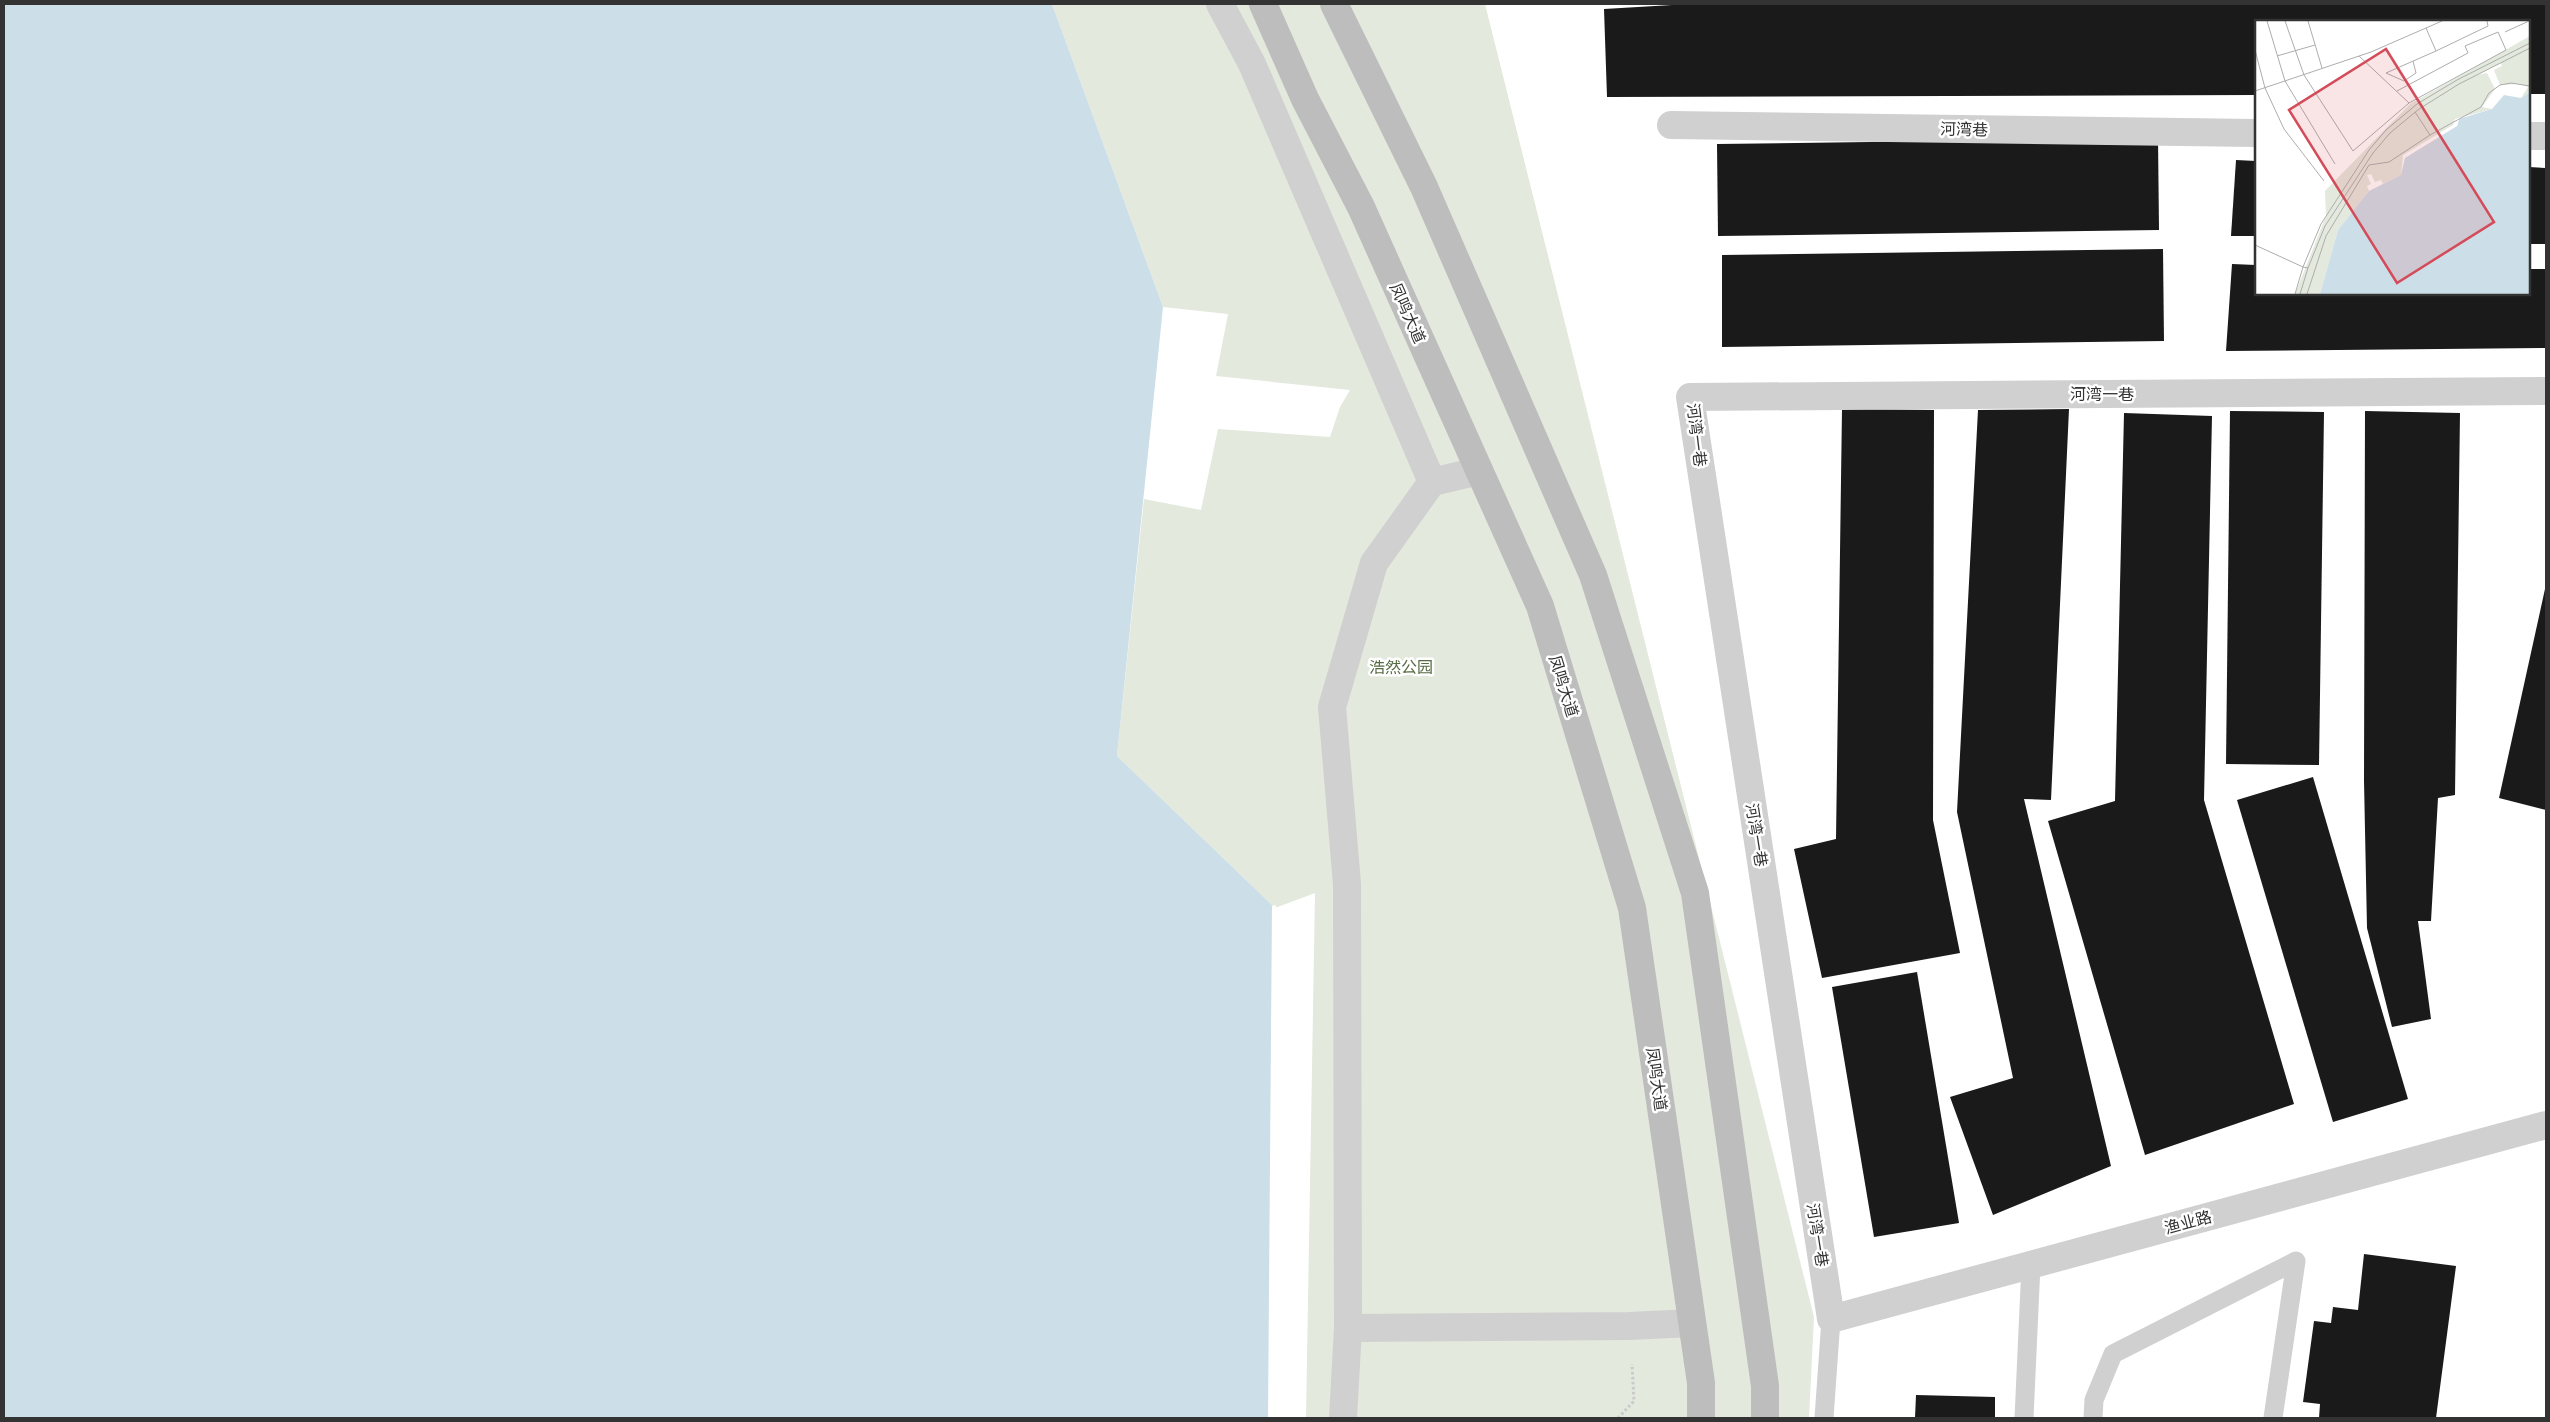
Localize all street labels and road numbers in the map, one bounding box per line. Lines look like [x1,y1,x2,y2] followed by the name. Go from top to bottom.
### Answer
[1940,120,1988,138] street label: 河湾巷
[1387,280,1429,346] street label: 凤鸣大道
[2070,385,2134,403] street label: 河湾一巷
[1684,402,1710,468] street label: 河湾一巷
[1546,653,1582,719] street label: 凤鸣大道
[1743,802,1771,868] street label: 河湾一巷
[1644,1046,1670,1112] street label: 凤鸣大道
[1804,1202,1832,1268] street label: 河湾一巷
[2162,1207,2214,1237] street label: 渔业路

